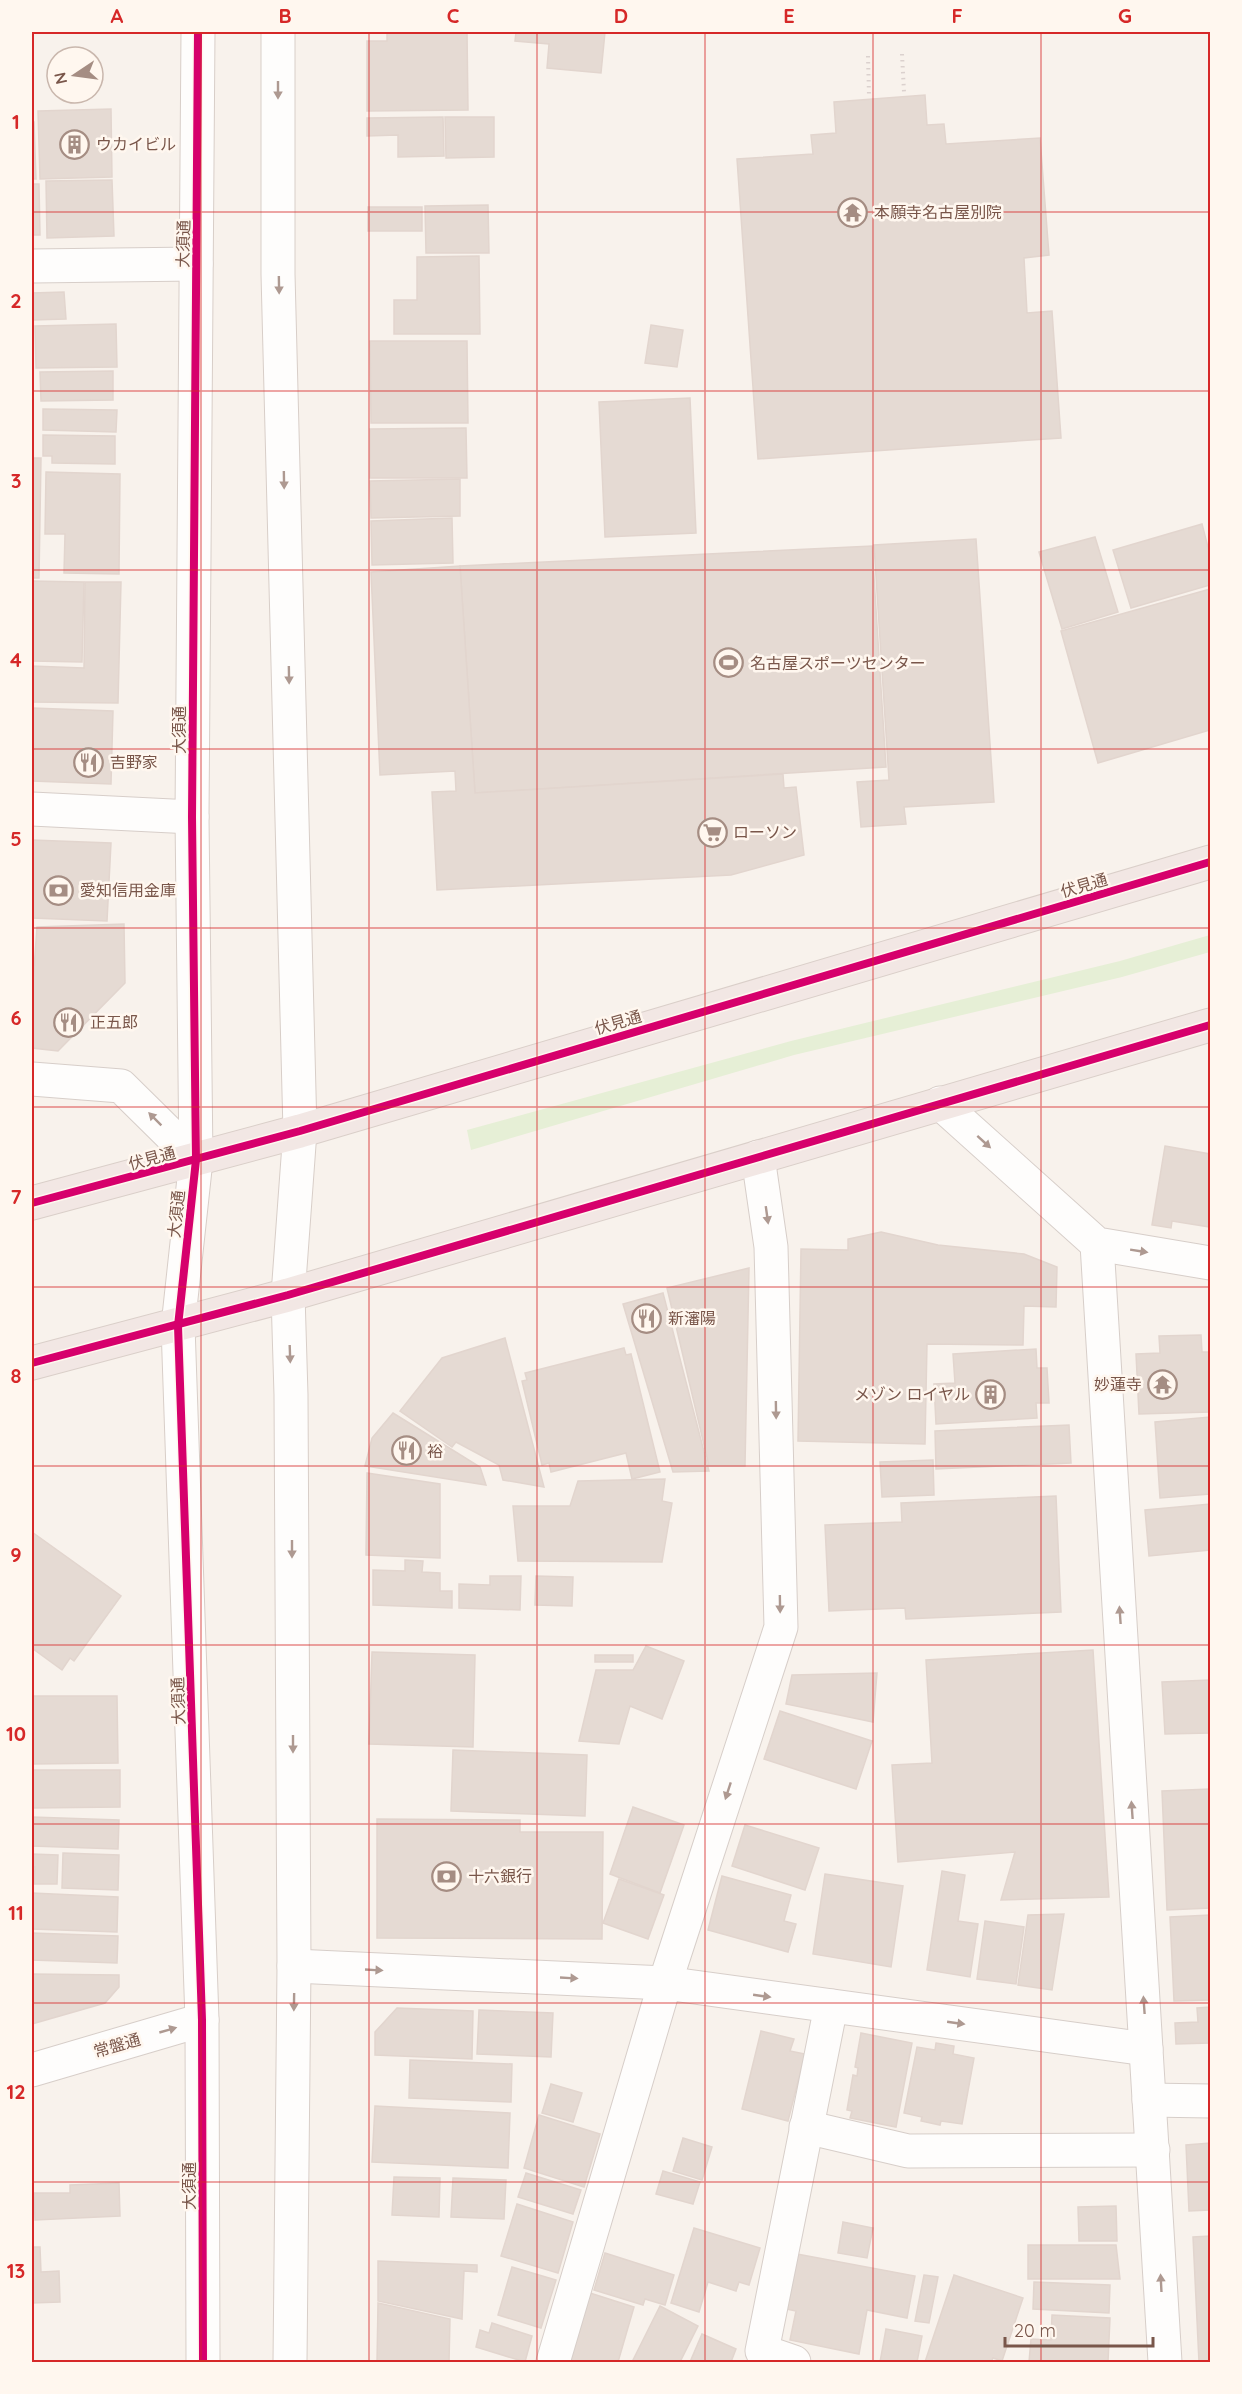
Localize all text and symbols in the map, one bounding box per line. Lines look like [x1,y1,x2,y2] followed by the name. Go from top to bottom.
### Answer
[111,3,124,28] text: A
[278,3,292,28] text: B
[447,3,460,28] text: C
[614,3,628,28] text: D
[783,3,795,28] text: E
[951,3,963,28] text: F
[1118,3,1132,28] text: G
[45,45,105,105] north arrow
[49,70,71,86] text: N
[273,80,283,99] one-way arrow
[12,109,20,134] text: 1
[59,128,91,160] building icon: ウカイビル
[96,134,176,154] place label: ウカイビル
[837,196,869,228] temple icon: 本願寺名古屋別院
[874,202,1002,222] place label: 本願寺名古屋別院
[173,220,193,268] street label: 大須通
[274,275,283,294] one-way arrow
[10,288,22,313] text: 2
[11,468,21,493] text: 3
[279,470,288,489] one-way arrow
[10,647,22,672] text: 4
[713,647,745,679] sports icon: 名古屋スポーツセンター
[750,653,926,673] place label: 名古屋スポーツセンター
[284,665,293,684] one-way arrow
[169,706,189,754] street label: 大須通
[73,746,105,778] restaurant icon: 吉野家
[110,752,158,772] place label: 吉野家
[696,816,728,848] supermarket icon: ローソン
[733,822,797,842] place label: ローソン
[10,826,22,851] text: 5
[1058,869,1110,901] street label: 伏見通
[43,874,75,906] bank icon: 愛知信用金庫
[80,880,176,900] place label: 愛知信用金庫
[10,1005,22,1030] text: 6
[53,1006,85,1038] restaurant icon: 正五郎
[592,1006,644,1038] street label: 伏見通
[90,1012,138,1032] place label: 正五郎
[148,1112,162,1126] one-way arrow
[976,1135,991,1148] one-way arrow
[126,1142,178,1174] street label: 伏見通
[11,1184,22,1209] text: 7
[164,1189,188,1239] street label: 大須通
[762,1206,771,1225] one-way arrow
[1130,1247,1149,1256] one-way arrow
[631,1302,663,1334] restaurant icon: 新瀋陽
[668,1308,716,1328] place label: 新瀋陽
[285,1344,294,1363] one-way arrow
[11,1363,22,1388] text: 8
[1147,1368,1179,1400] temple icon: 妙蓮寺
[1094,1374,1142,1394] place label: 妙蓮寺
[975,1378,1007,1410] building icon: メゾン ロイヤル
[854,1384,970,1404] place label: メゾン ロイヤル
[771,1400,780,1419] one-way arrow
[390,1435,422,1467] restaurant icon: 裕
[427,1441,443,1461] place label: 裕
[287,1539,297,1558] one-way arrow
[10,1542,22,1567] text: 9
[776,1595,785,1614] one-way arrow
[1115,1606,1125,1625] one-way arrow
[167,1677,189,1725] street label: 大須通
[6,1721,26,1746] text: 10
[288,1734,298,1753] one-way arrow
[722,1782,732,1800] one-way arrow
[1127,1801,1136,1820] one-way arrow
[431,1860,463,1892] bank icon: 十六銀行
[468,1866,532,1886] place label: 十六銀行
[8,1900,24,1925] text: 11
[364,1965,383,1974] one-way arrow
[559,1974,578,1983] one-way arrow
[289,1992,299,2011] one-way arrow
[753,1992,772,2001] one-way arrow
[1139,1995,1148,2014] one-way arrow
[946,2019,965,2028] one-way arrow
[160,2025,178,2034] one-way arrow
[91,2029,143,2061] street label: 常盤通
[6,2079,26,2104] text: 12
[179,2162,199,2210] street label: 大須通
[7,2258,25,2283] text: 13
[1156,2274,1165,2293] one-way arrow
[1005,2310,1154,2348] scale bar
[1014,2319,1056,2342] text: 20 m

